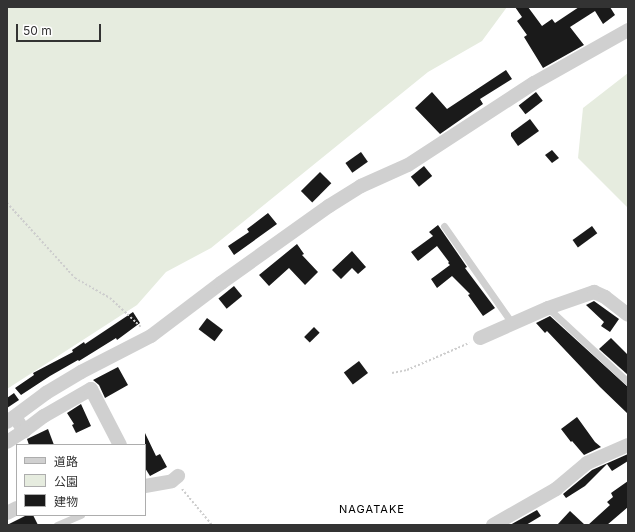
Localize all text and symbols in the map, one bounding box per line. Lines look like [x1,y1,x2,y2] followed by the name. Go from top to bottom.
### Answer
[18,16,103,42] scale bar
[23,23,52,38] text: 50 m
[16,444,146,516] legend
[54,454,78,469] text: 道路
[54,474,78,489] text: 公園
[54,494,78,509] text: 建物
[339,502,405,516] district label: NAGATAKE

